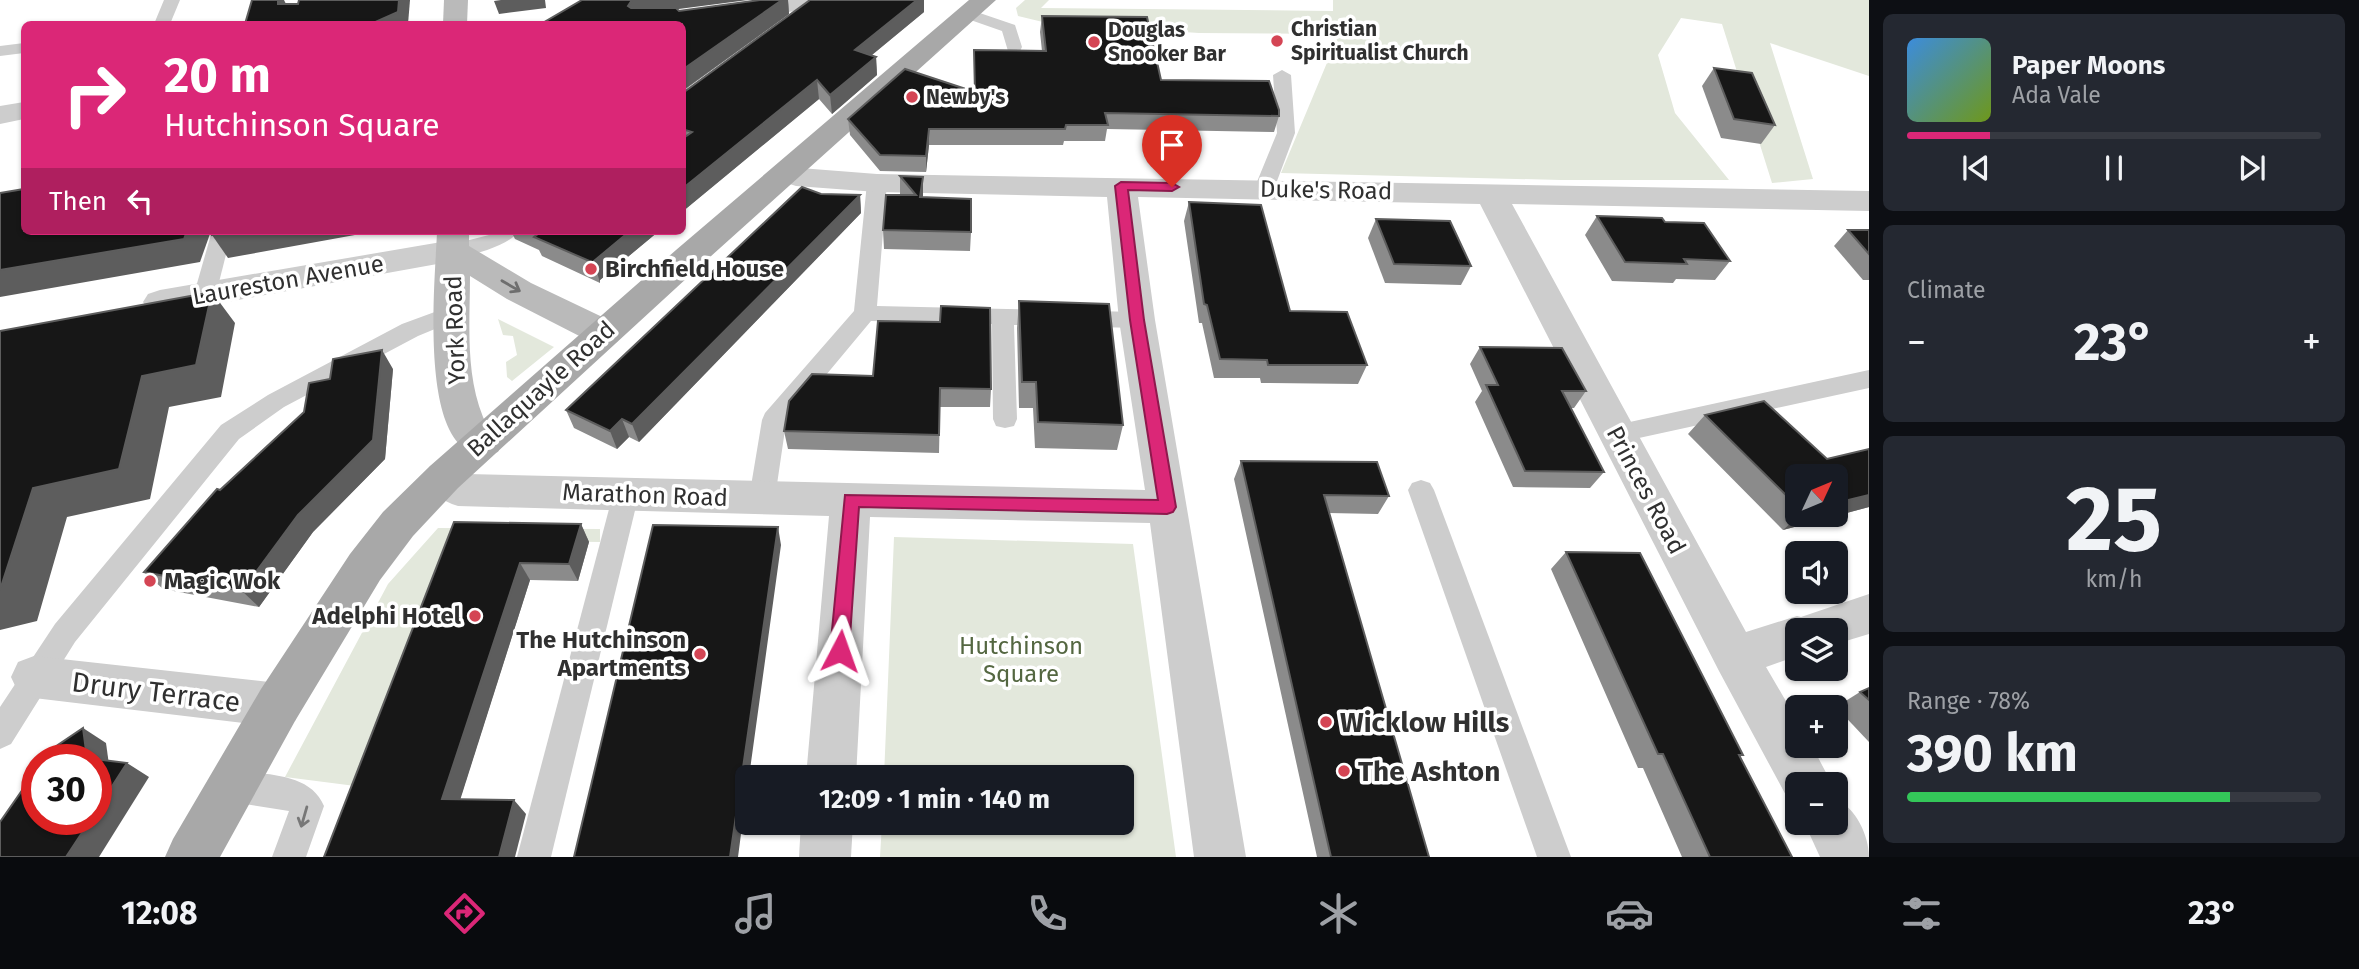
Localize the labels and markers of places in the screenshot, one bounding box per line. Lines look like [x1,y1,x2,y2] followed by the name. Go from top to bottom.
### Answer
[1291,16,1469,66] place label: Christian Spiritualist Church
[1108,17,1226,67] place label: Douglas Snooker Bar
[1269,33,1285,49] marker: Christian Spiritualist Church
[1086,34,1102,50] marker: Douglas Snooker Bar
[926,84,1005,110] place label: Newby's
[904,89,920,105] marker: Newby's
[1142,115,1202,187] pin
[605,255,784,283] place label: Birchfield House
[583,261,599,277] marker: Birchfield House
[164,567,281,595] place label: Magic Wok
[142,573,158,589] marker: Magic Wok
[311,602,462,630] place label: Adelphi Hotel
[467,608,483,624] marker: Adelphi Hotel
[516,626,686,682] place label: The Hutchinson Apartments
[692,646,708,662] marker: The Hutchinson Apartments
[1340,706,1509,739] place label: Wicklow Hills
[1318,714,1334,730] marker: Wicklow Hills
[1358,755,1500,788] place label: The Ashton
[1336,763,1352,779] marker: The Ashton

